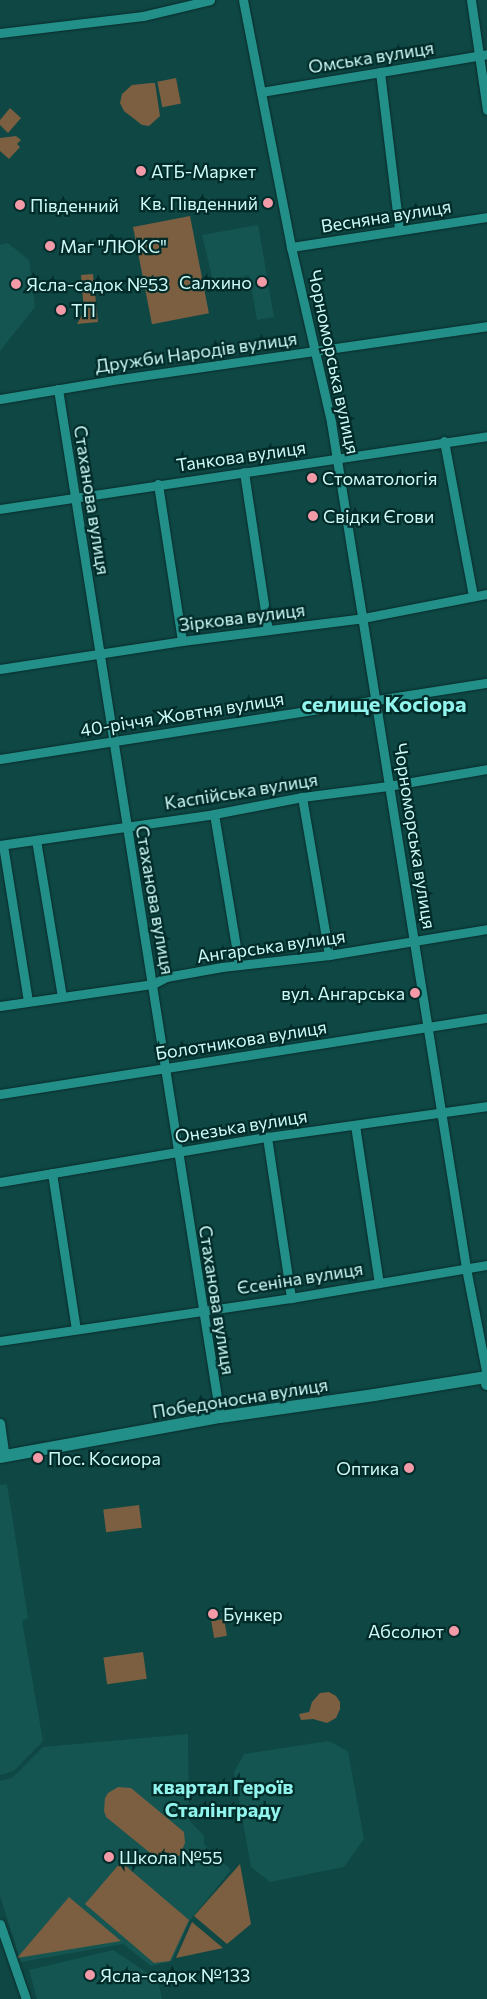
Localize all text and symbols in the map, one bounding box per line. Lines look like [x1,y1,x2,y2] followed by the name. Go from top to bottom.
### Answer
[307,36,435,78] street label: Омська вулиця
[151,160,256,182] place label: АТБ-Маркет
[135,165,147,177] marker: АТБ-Маркет
[140,192,258,214] place label: Кв. Південний
[30,194,119,216] place label: Південний
[319,195,453,237] street label: Весняна вулиця
[262,197,274,209] marker: Кв. Південний
[14,199,26,211] marker: Південний
[60,235,167,257] place label: Маг "ЛЮКС"
[44,240,56,252] marker: Маг "ЛЮКС"
[304,268,364,456] street label: Чорноморська вулиця
[179,271,252,293] place label: Салхино
[26,273,169,295] place label: Ясла-садок №53
[256,276,268,288] marker: Салхино
[10,278,22,290] marker: Ясла-садок №53
[71,299,96,321] place label: ТП
[55,304,67,316] marker: ТП
[94,327,298,377] street label: Дружби Народів вулиця
[70,424,114,576] street label: Стаханова вулиця
[175,436,307,476] street label: Танкова вулиця
[322,467,437,489] place label: Стоматологія
[306,472,318,484] marker: Стоматологія
[323,505,434,527] place label: Свідки Єгови
[307,510,319,522] marker: Свідки Єгови
[178,599,306,635] street label: Зіркова вулиця
[79,687,285,741] street label: 40-річчя Жовтня вулиця
[301,691,467,717] district label: селище Косіора
[390,742,440,930] street label: Чорноморська вулиця
[163,768,319,814] street label: Каспійська вулиця
[131,824,179,976] street label: Стаханова вулиця
[195,925,347,967] street label: Ангарська вулиця
[281,982,405,1004] place label: вул. Ангарська
[409,987,421,999] marker: вул. Ангарська
[154,1016,328,1064] street label: Болотникова вулиця
[173,1105,309,1147] street label: Онезька вулиця
[195,1224,239,1376] street label: Стаханова вулиця
[235,1257,365,1299] street label: Єсеніна вулиця
[151,1373,329,1423] street label: Победоносна вулиця
[48,1447,161,1469] place label: Пос. Косиора
[32,1452,44,1464] marker: Пос. Косиора
[336,1457,399,1479] place label: Оптика
[403,1462,415,1474] marker: Оптика
[223,1603,283,1625] place label: Бункер
[207,1608,219,1620] marker: Бункер
[368,1620,444,1642] place label: Абсолют
[448,1625,460,1637] marker: Абсолют
[152,1774,294,1821] district label: квартал Героїв Сталінграду
[119,1846,223,1868] place label: Школа №55
[103,1851,115,1863] marker: Школа №55
[100,1964,250,1986] place label: Ясла-садок №133
[84,1969,96,1981] marker: Ясла-садок №133

